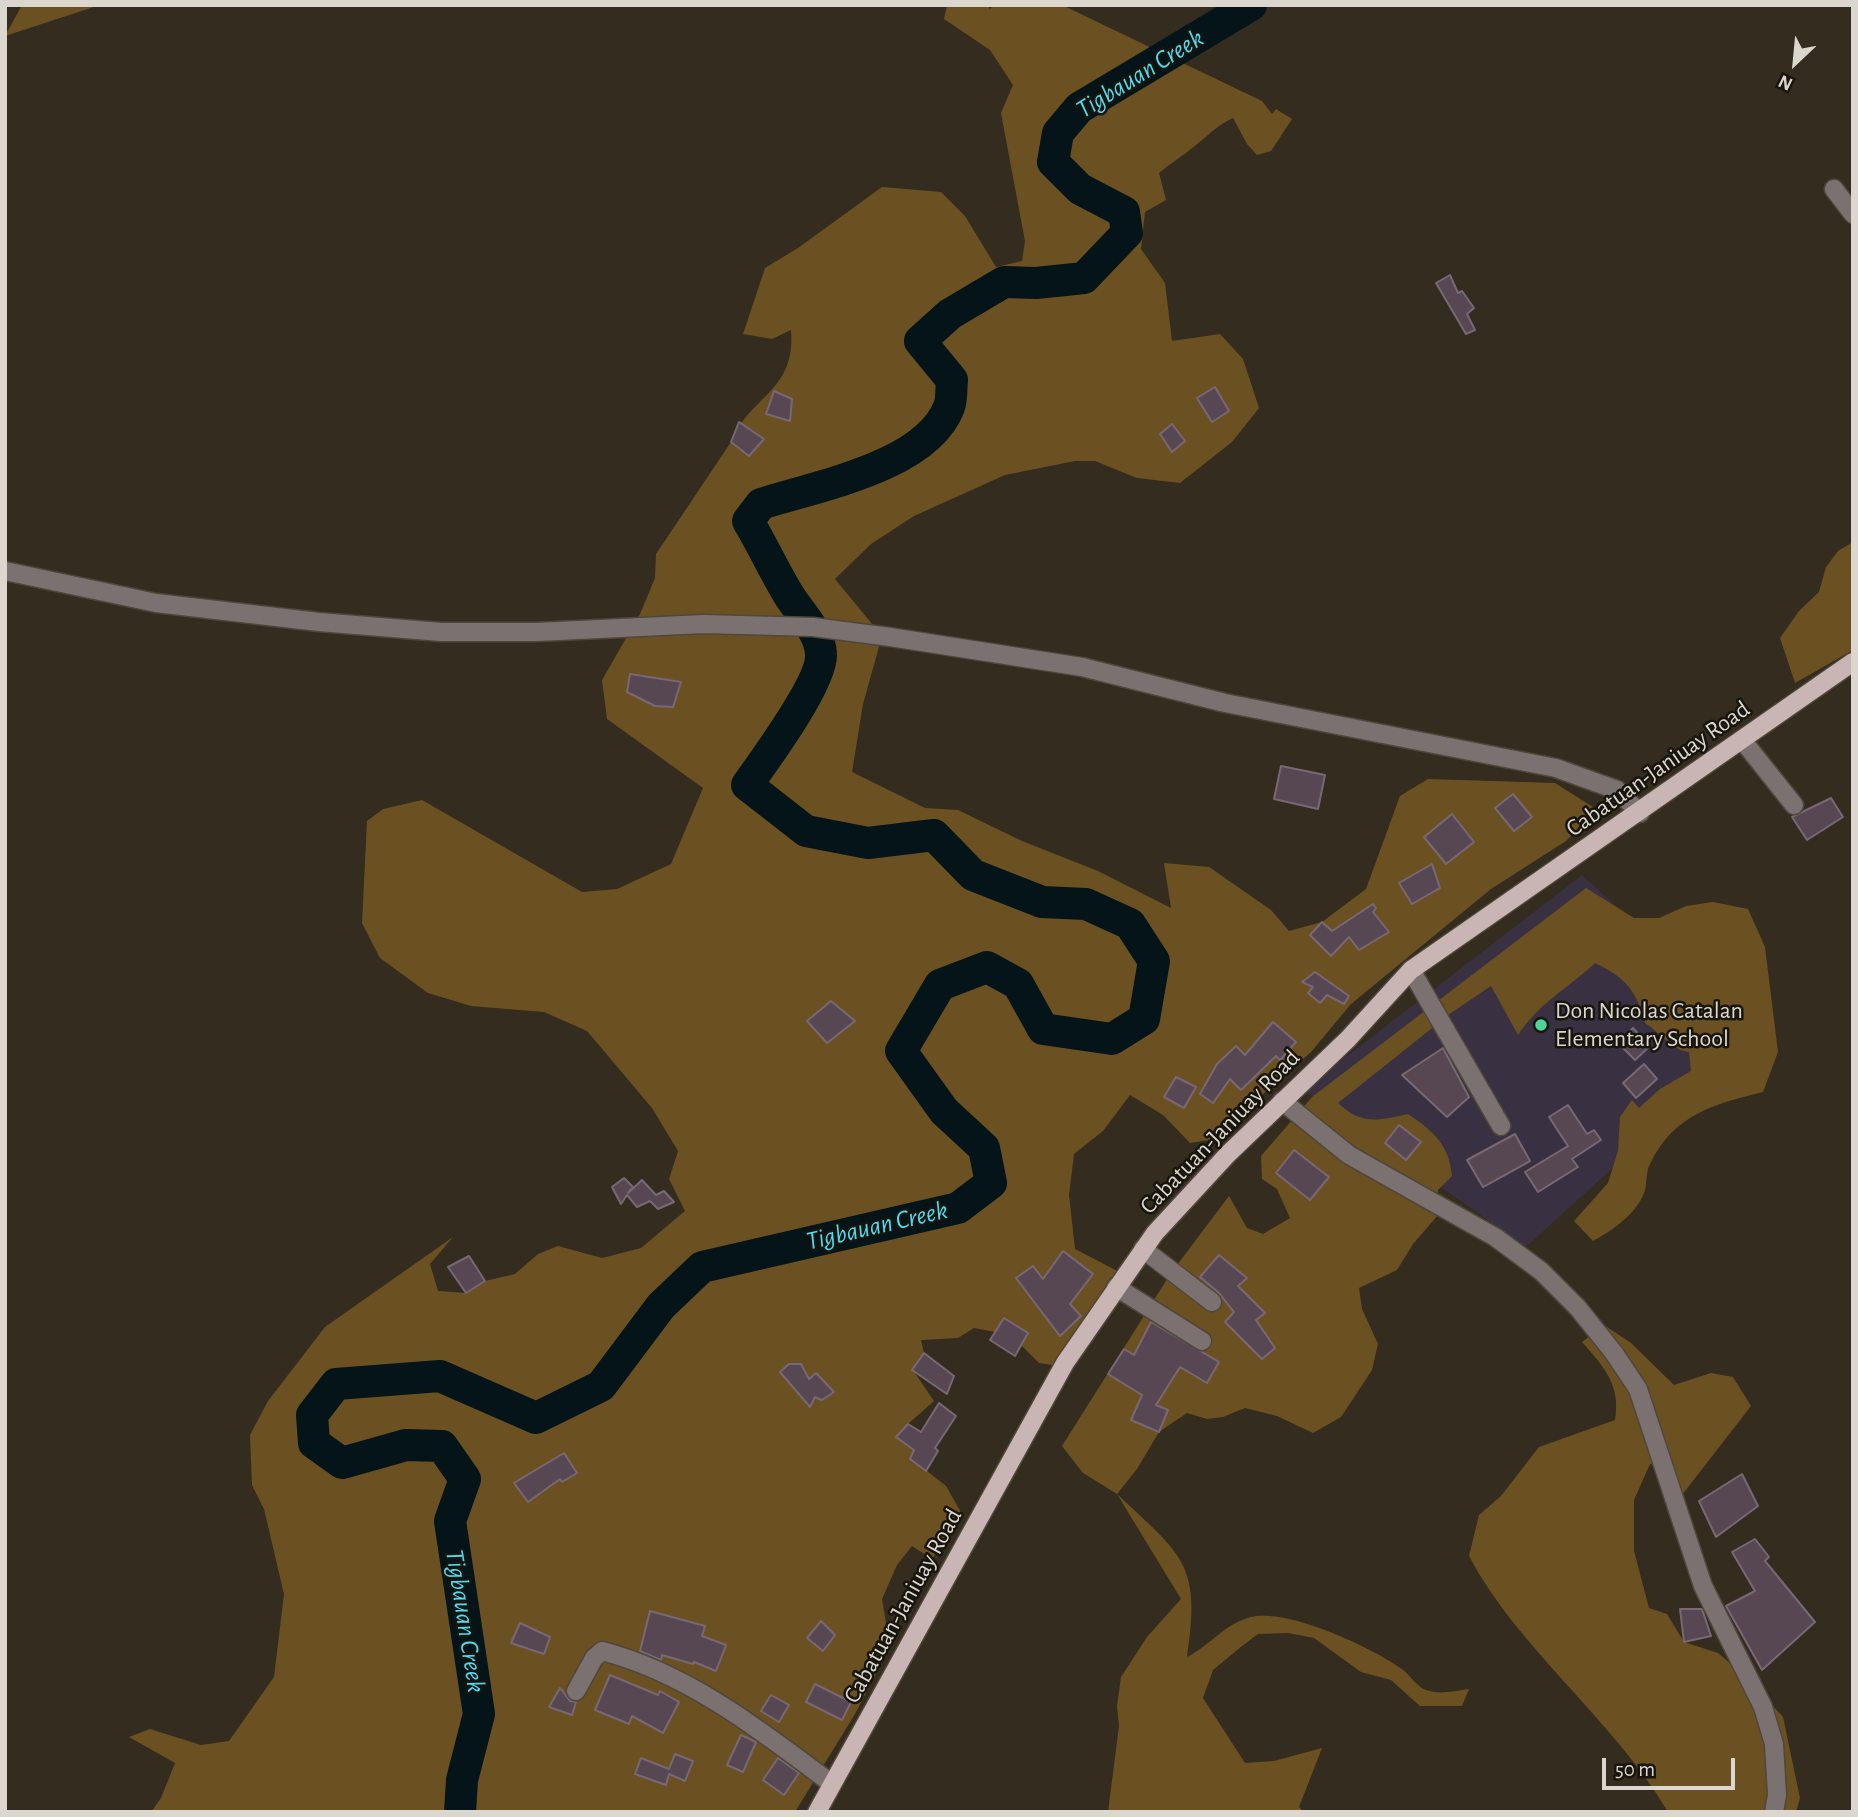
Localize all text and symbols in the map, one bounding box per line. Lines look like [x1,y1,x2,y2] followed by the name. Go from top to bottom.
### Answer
[1071,23,1209,125] water label: Tigbauan Creek
[1760,28,1830,98] north arrow
[1775,71,1796,94] text: N
[1561,695,1755,843] street label: Cabatuan-Janiuay Road
[1555,997,1743,1053] place label: Don Nicolas Catalan Elementary School
[1533,1017,1549,1033] marker: Don Nicolas Catalan Elementary School
[1134,1044,1306,1220] street label: Cabatuan-Janiuay Road
[803,1195,951,1257] water label: Tigbauan Creek
[838,1504,968,1708] street label: Cabatuan-Janiuay Road
[438,1547,492,1695] water label: Tigbauan Creek
[1606,1744,1739,1788] scale bar
[1615,1759,1655,1780] text: 50 m

